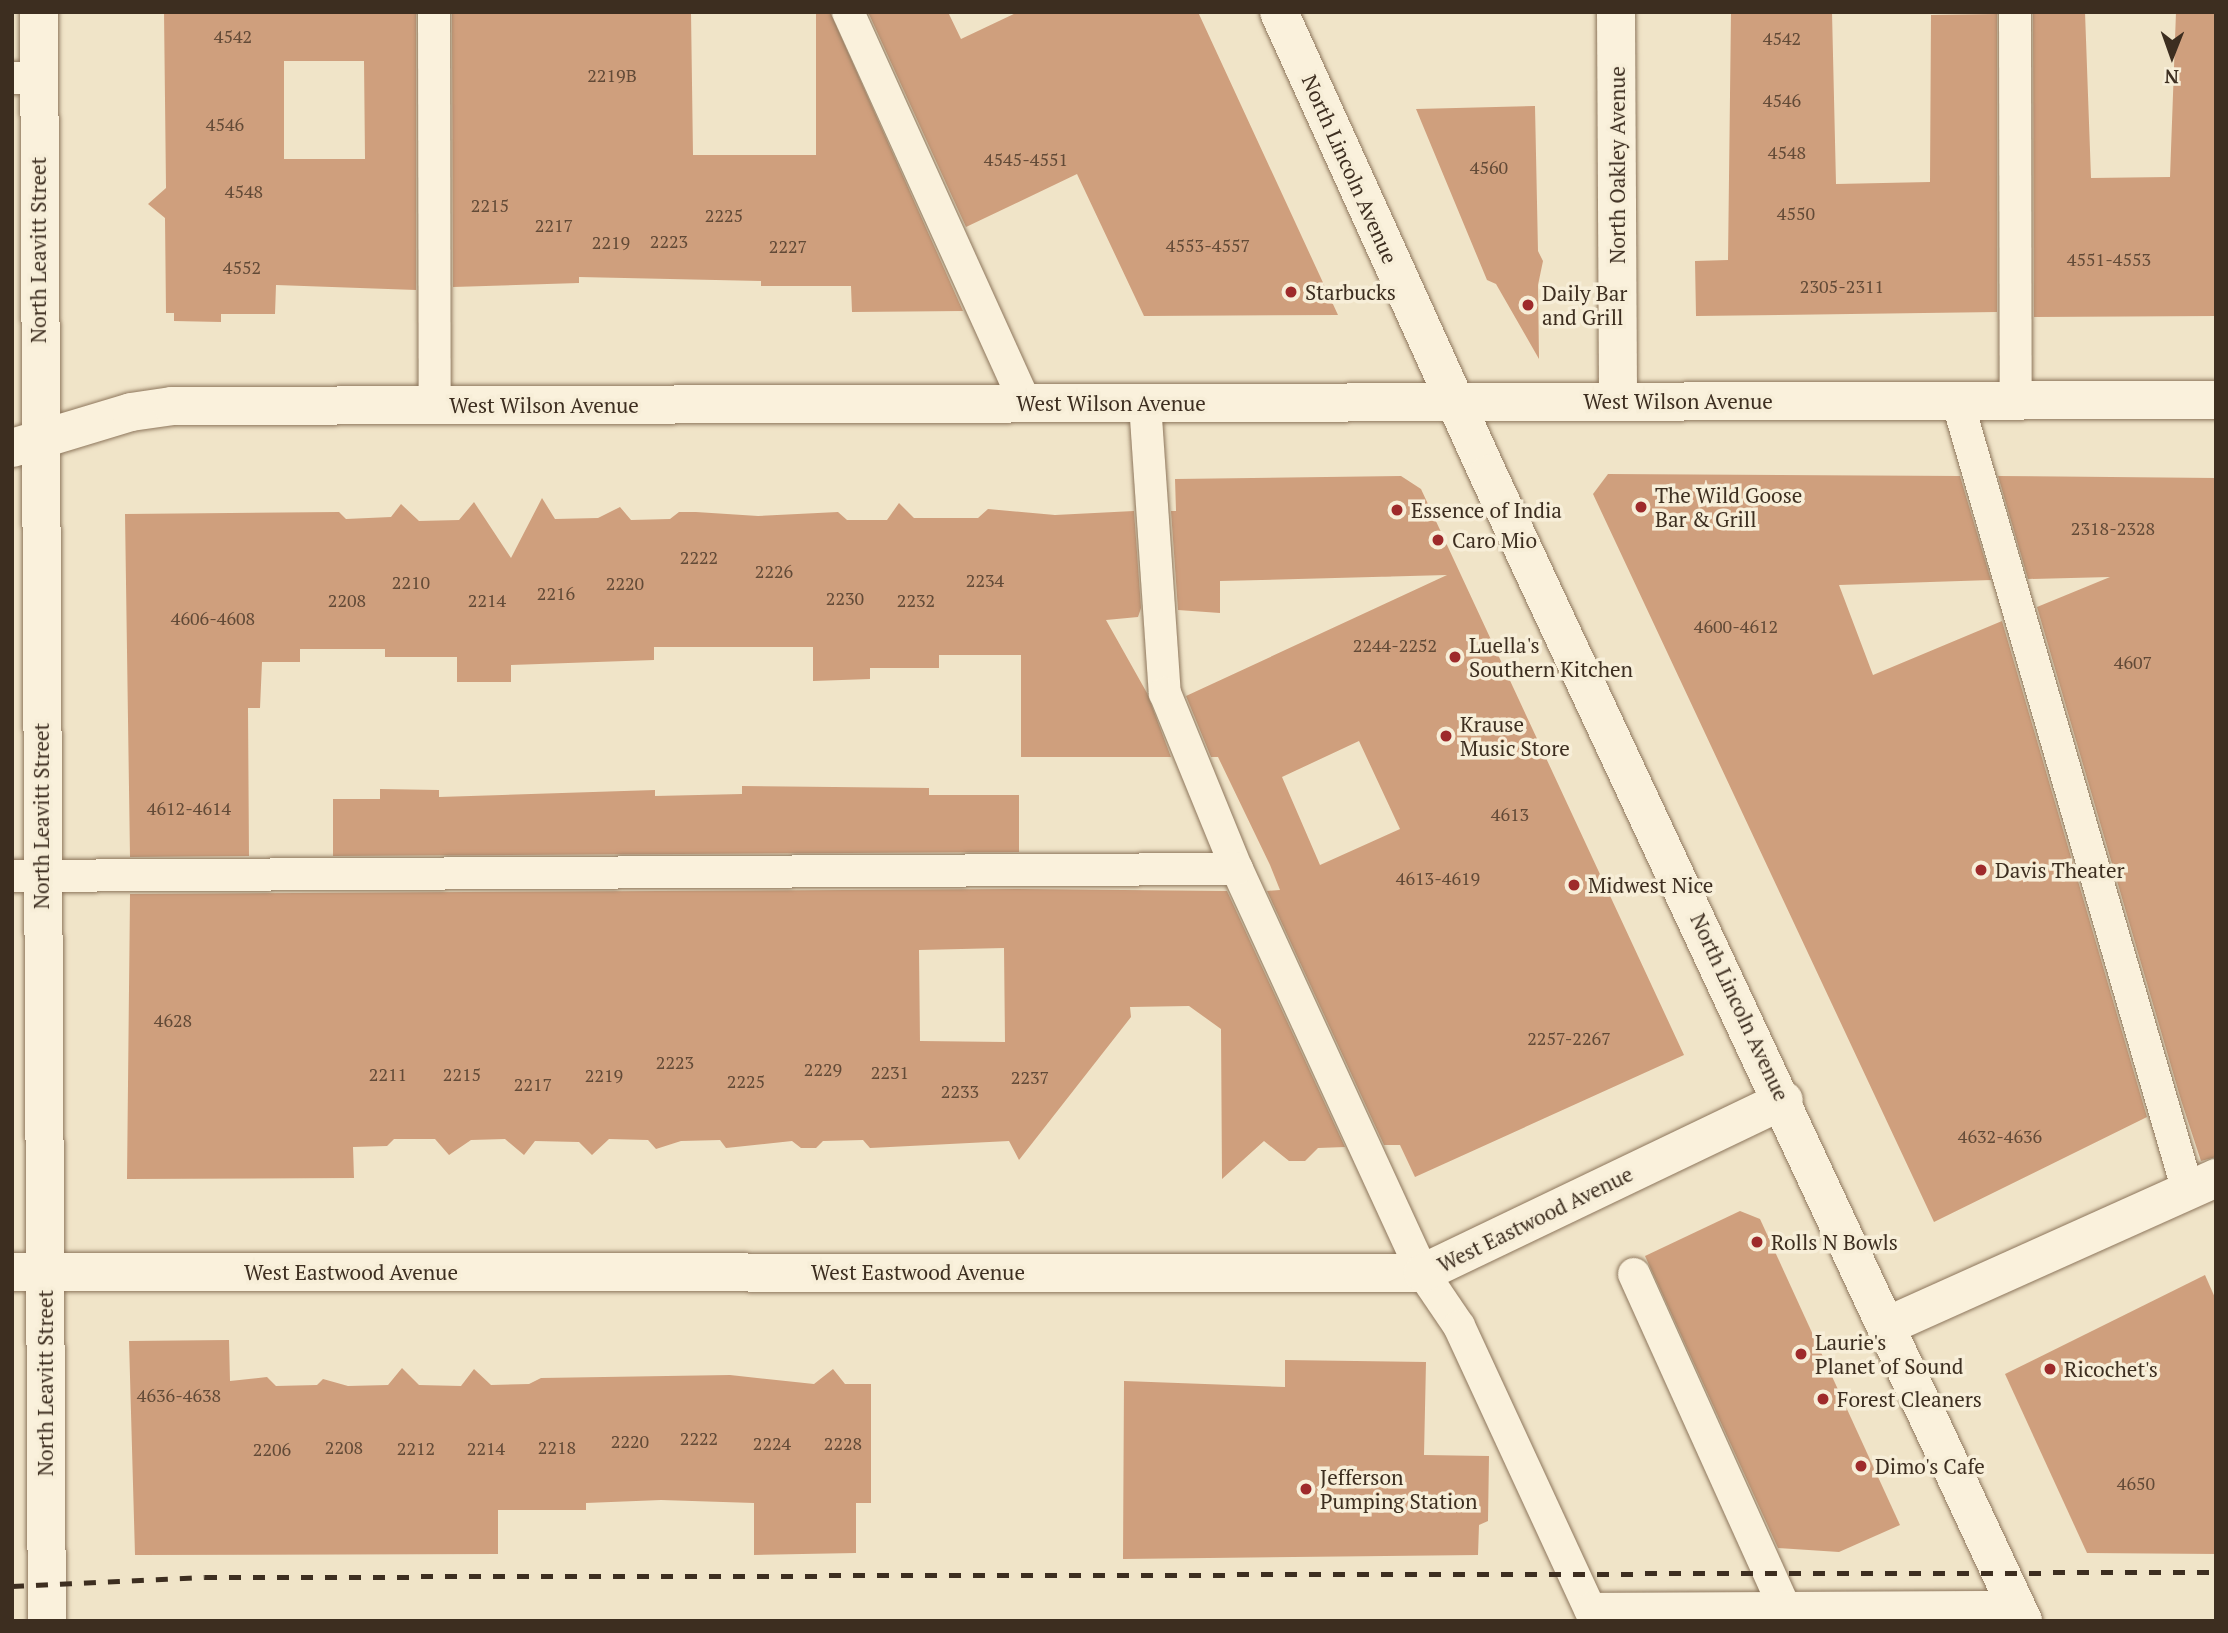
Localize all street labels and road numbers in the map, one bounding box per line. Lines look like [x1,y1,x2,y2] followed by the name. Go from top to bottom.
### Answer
[1604,66,1630,264] street label: North Oakley Avenue
[1297,71,1403,267] street label: North Lincoln Avenue
[25,157,51,343] street label: North Leavitt Street
[1583,388,1773,414] street label: West Wilson Avenue
[1016,390,1206,416] street label: West Wilson Avenue
[449,392,639,418] street label: West Wilson Avenue
[28,723,54,909] street label: North Leavitt Street
[1685,909,1795,1105] street label: North Lincoln Avenue
[1433,1161,1637,1277] street label: West Eastwood Avenue
[244,1259,458,1285] street label: West Eastwood Avenue
[811,1259,1025,1285] street label: West Eastwood Avenue
[32,1290,58,1476] street label: North Leavitt Street

